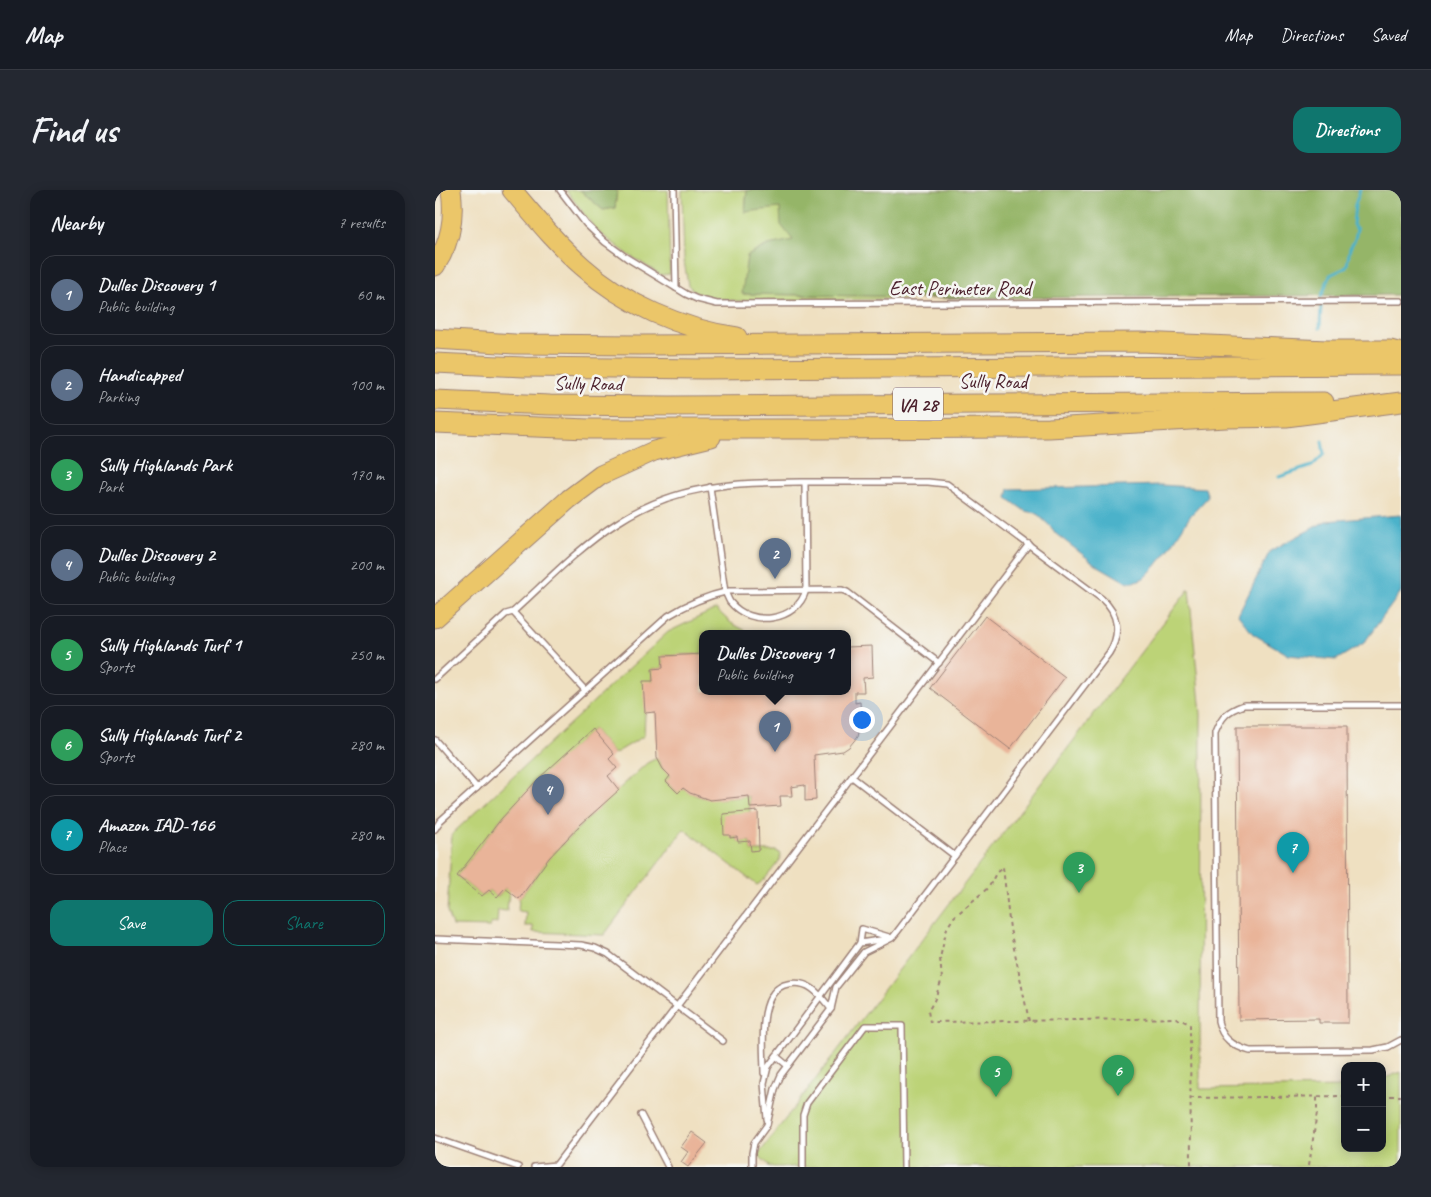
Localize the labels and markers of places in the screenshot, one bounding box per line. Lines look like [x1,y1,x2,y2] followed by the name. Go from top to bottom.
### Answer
[759,538,791,579] pin: 2
[759,711,791,752] pin: 1
[532,774,564,815] pin: 4
[1277,832,1309,873] pin: 7
[1063,852,1095,893] pin: 3
[1102,1055,1134,1096] pin: 6
[980,1056,1012,1097] pin: 5

